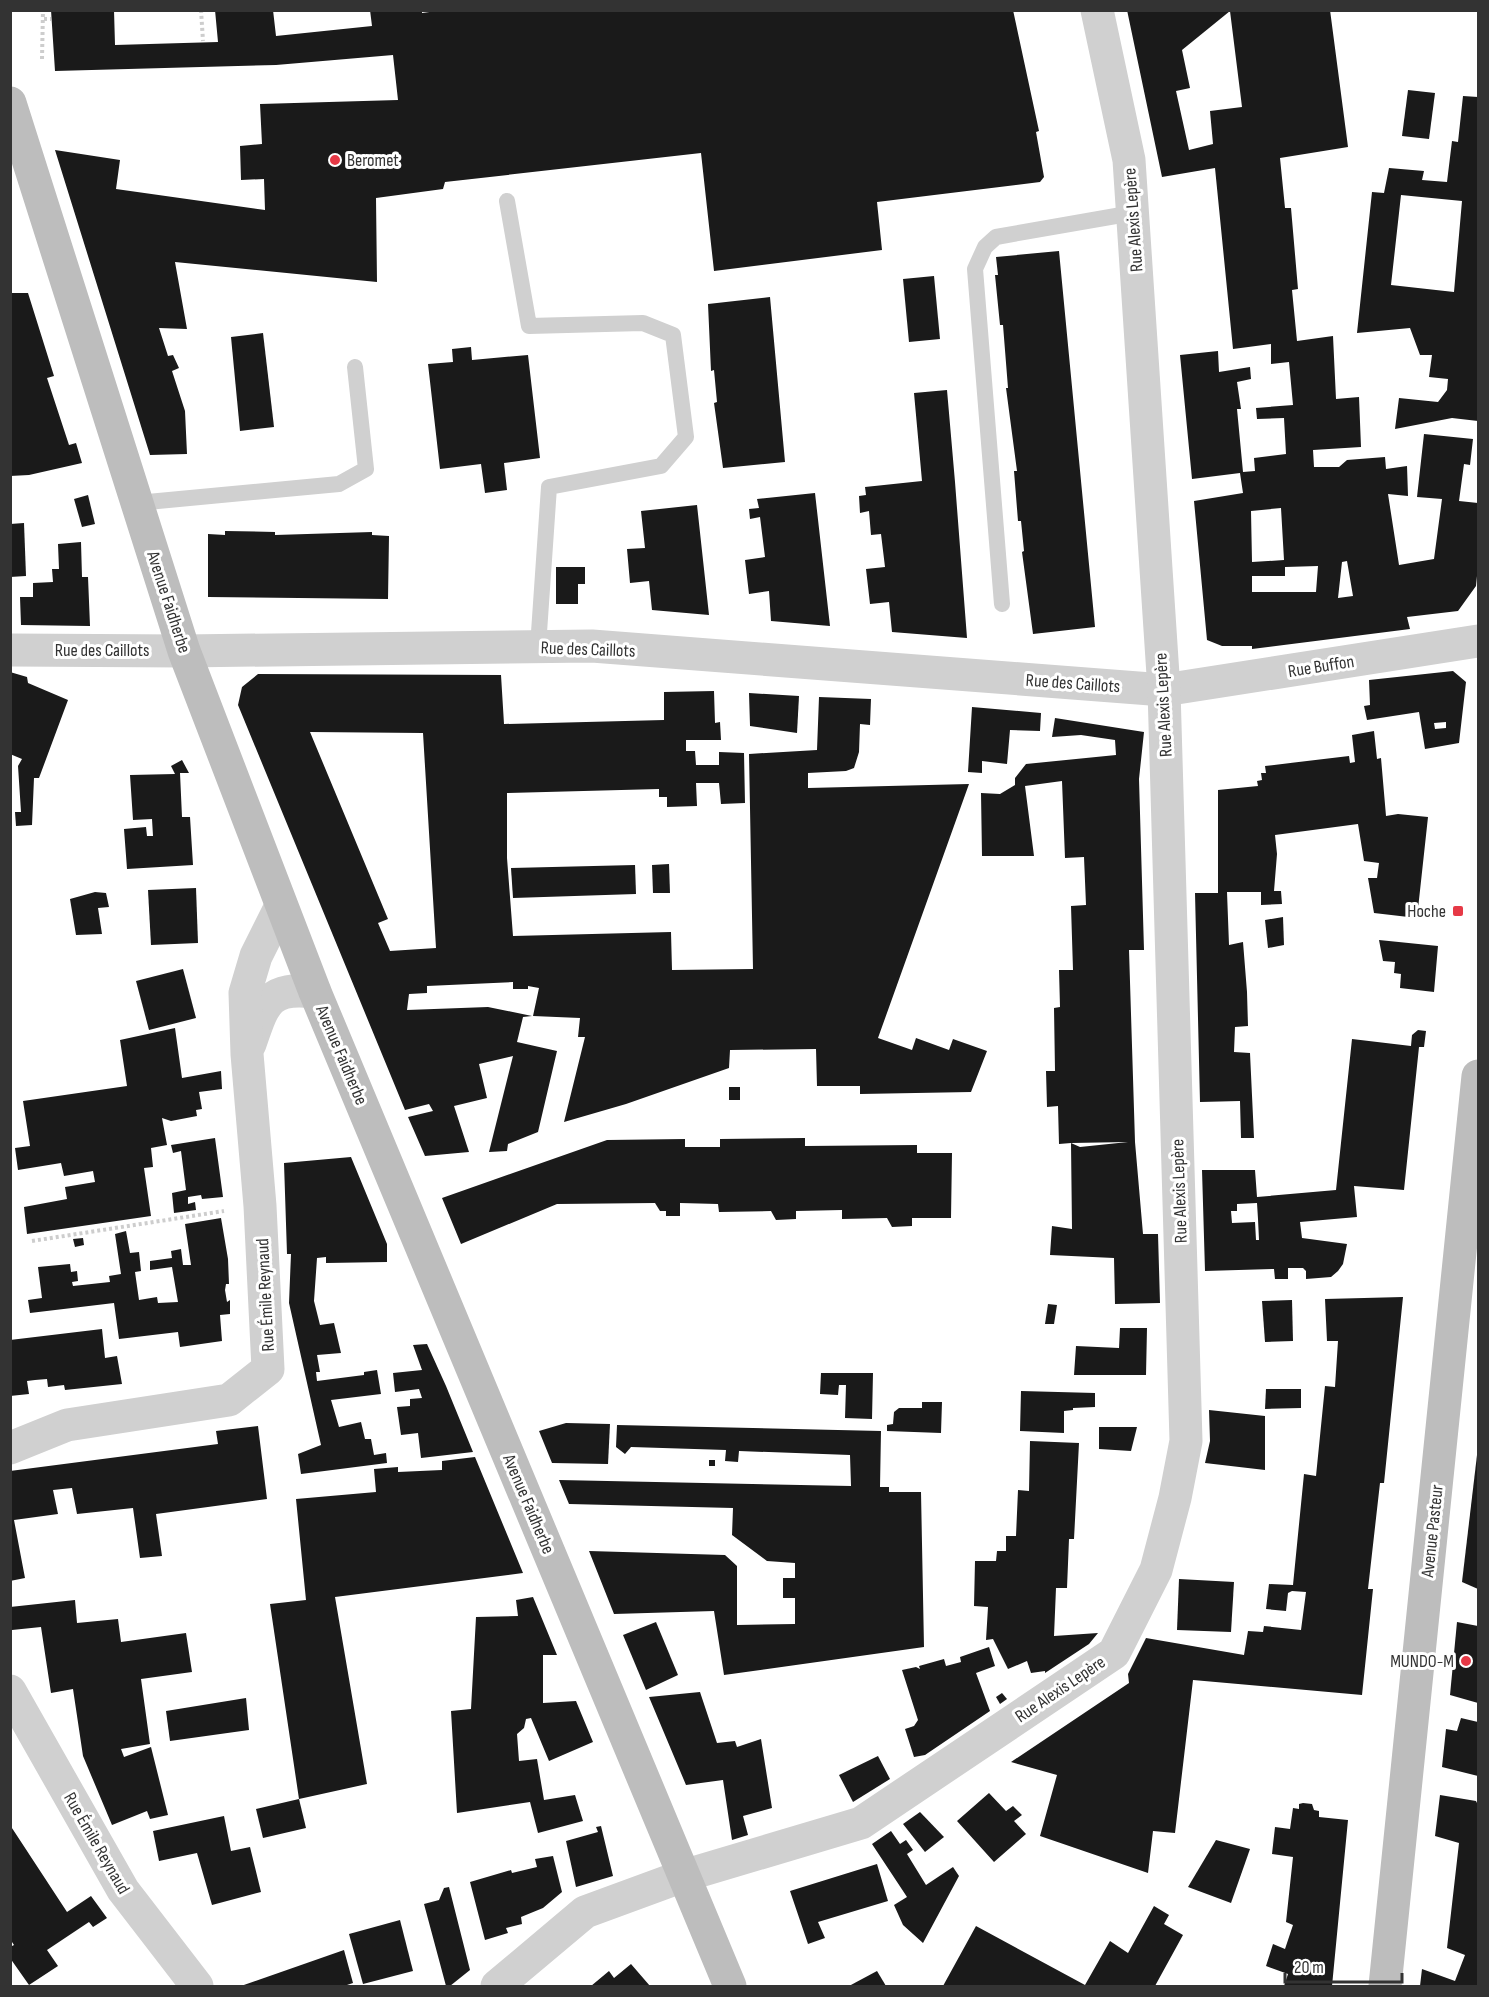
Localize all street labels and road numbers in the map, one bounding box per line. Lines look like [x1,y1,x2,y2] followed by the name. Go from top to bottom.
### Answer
[1119,167,1148,273] street label: Rue Alexis Lepère
[142,548,195,656] street label: Avenue Faidherbe
[540,637,636,662] street label: Rue des Caillots
[55,640,149,661] street label: Rue des Caillots
[1287,651,1356,682] street label: Rue Buffon
[1150,652,1177,758] street label: Rue Alexis Lepère
[1025,670,1121,697] street label: Rue des Caillots
[311,1001,372,1108] street label: Avenue Faidherbe
[1167,1139,1192,1243] street label: Rue Alexis Lepère
[252,1238,279,1352] street label: Rue Émile Reynaud
[498,1450,559,1557] street label: Avenue Faidherbe
[1417,1484,1448,1579] street label: Avenue Pasteur
[1011,1652,1109,1727] street label: Rue Alexis Lepère
[59,1789,134,1898] street label: Rue Émile Reynaud

